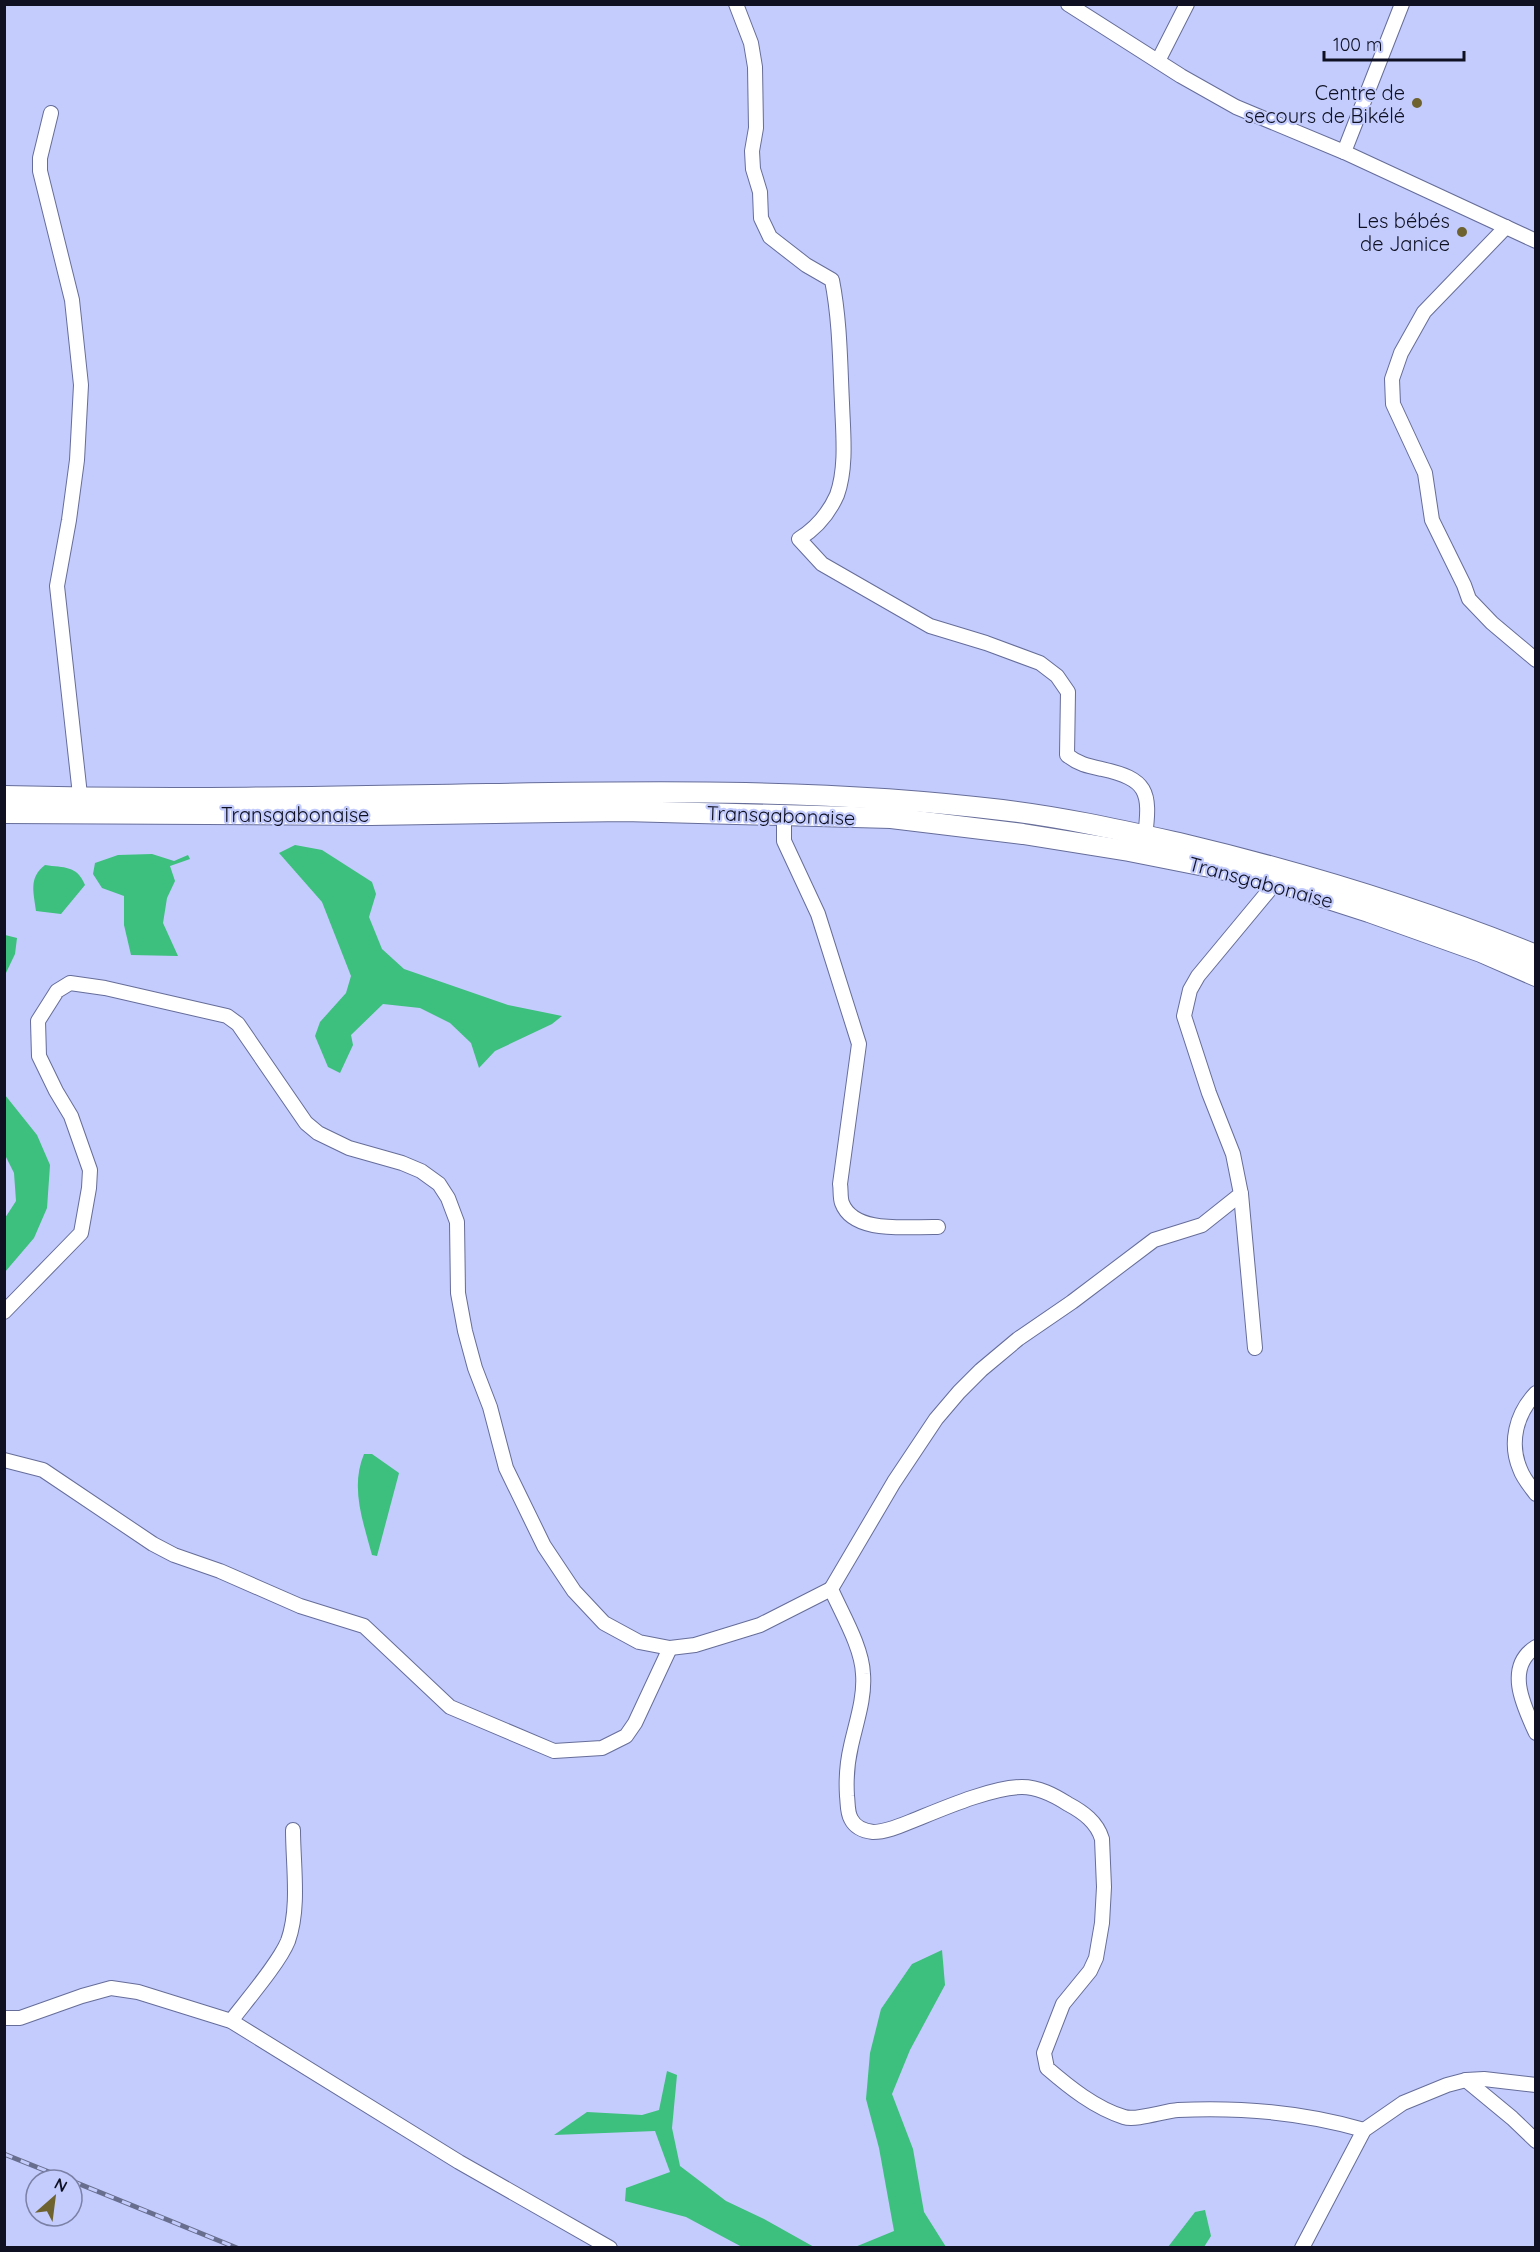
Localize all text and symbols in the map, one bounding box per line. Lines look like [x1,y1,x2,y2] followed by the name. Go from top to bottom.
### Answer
[1324,24,1464,62] scale bar
[1333,33,1382,56] text: 100 m
[1245,80,1405,128] place label: Centre de secours de Bikélé
[1410,96,1424,110] marker: Centre de secours de Bikélé
[1357,208,1450,256] place label: Les bébés de Janice
[1455,225,1469,239] marker: Les bébés de Janice
[706,800,856,830] street label: Transgabonaise
[221,802,369,827] street label: Transgabonaise
[1186,851,1336,913] street label: Transgabonaise
[24,2168,84,2228] north arrow
[51,2173,71,2196] text: N

